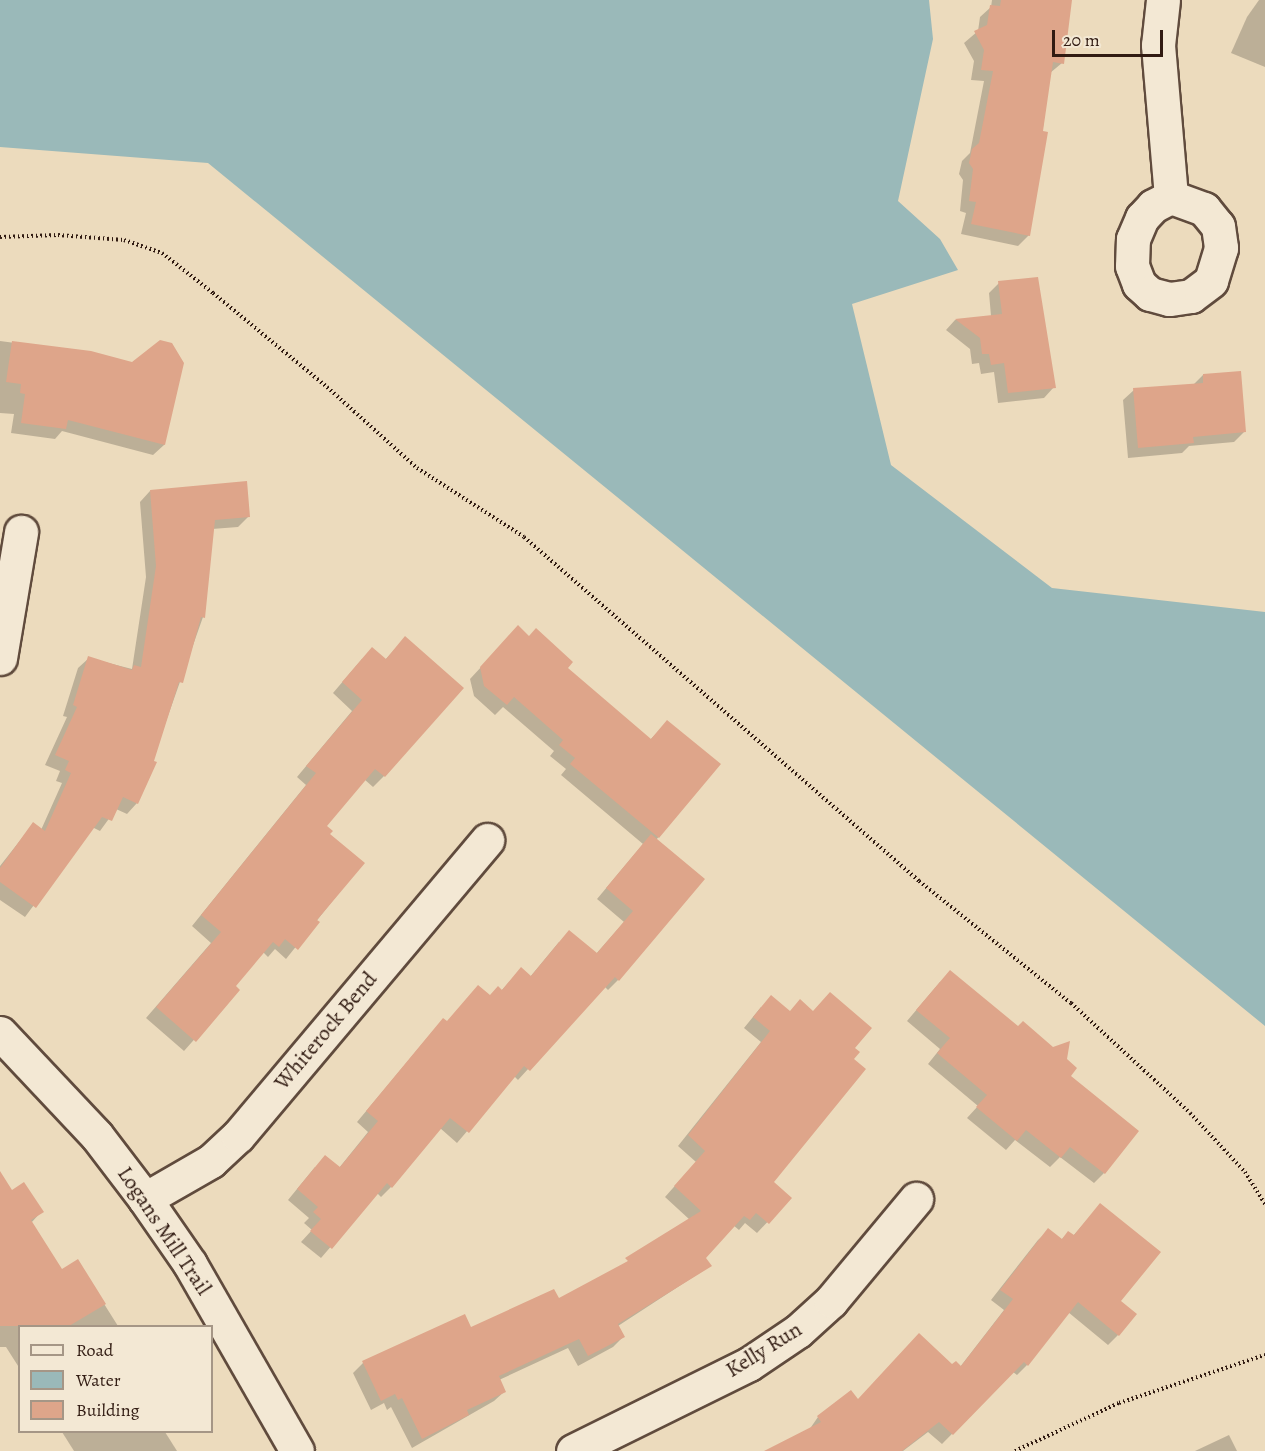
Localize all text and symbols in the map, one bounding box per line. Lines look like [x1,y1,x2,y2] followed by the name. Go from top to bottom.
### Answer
[1055,18,1166,56] scale bar
[1063,28,1100,52] text: 20 m
[269,967,383,1095] street label: Whiterock Bend
[111,1162,217,1300] street label: Logans Mill Trail
[721,1316,807,1384] street label: Kelly Run
[18,1325,213,1433] legend
[76,1338,113,1362] text: Road
[76,1368,121,1392] text: Water
[76,1398,140,1422] text: Building

